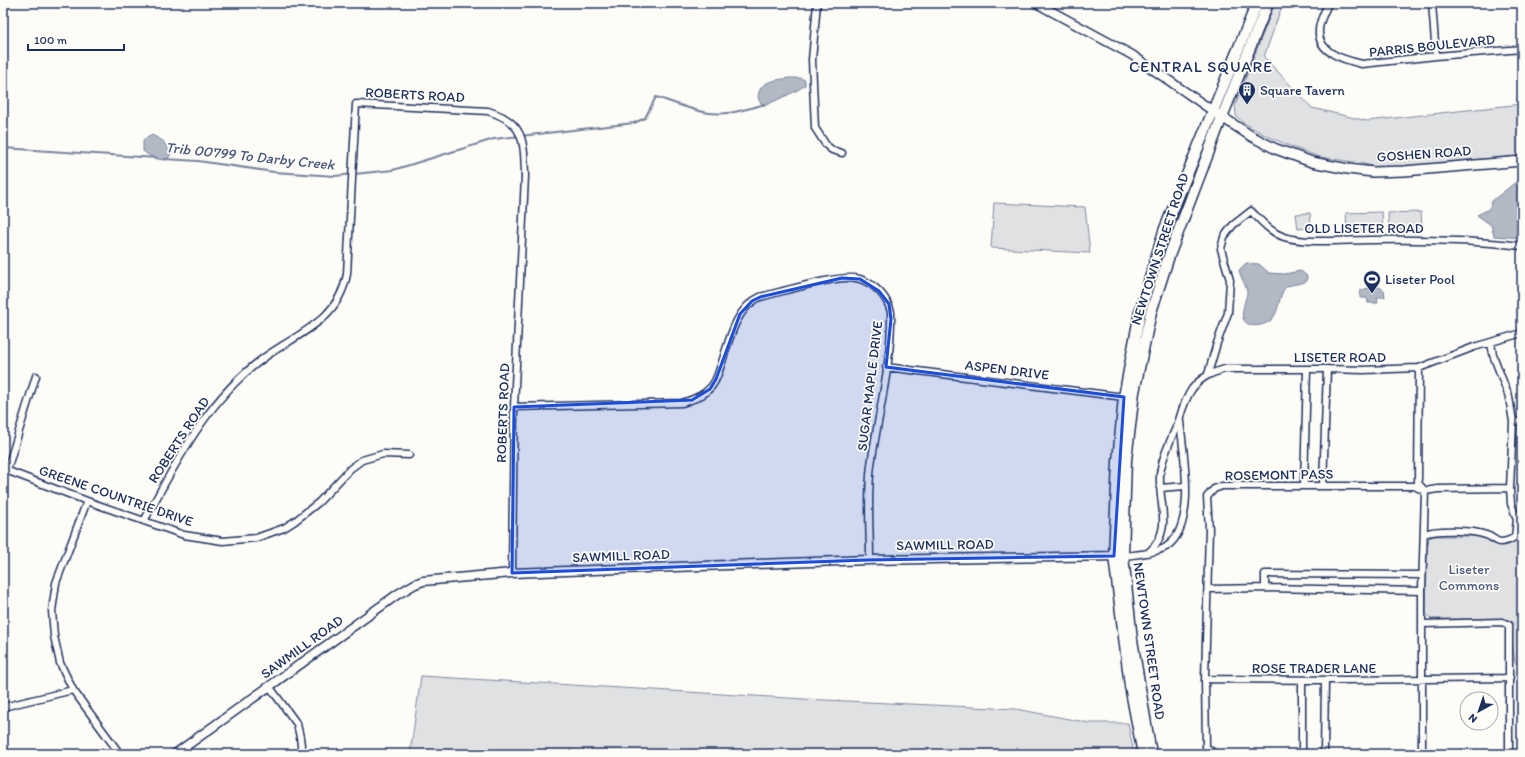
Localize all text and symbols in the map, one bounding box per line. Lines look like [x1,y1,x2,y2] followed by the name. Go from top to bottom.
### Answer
[28,26,124,52] scale bar
[1368,31,1496,61] street label: PARRIS BOULEVARD
[34,33,67,47] text: 100 m
[1129,57,1273,76] district label: CENTRAL SQUARE
[1237,80,1257,105] building icon: Square Tavern
[1260,82,1345,99] place label: Square Tavern
[365,84,465,106] street label: ROBERTS ROAD
[165,138,337,174] water label: Trib 00799 To Darby Creek
[1376,142,1472,166] street label: GOSHEN ROAD
[1127,171,1193,327] street label: NEWTOWN STREET ROAD
[1304,220,1424,237] street label: OLD LISETER ROAD
[1362,269,1382,294] sports icon: Liseter Pool
[1385,271,1455,288] place label: Liseter Pool
[854,320,886,452] street label: SUGAR MAPLE DRIVE
[1294,349,1386,366] street label: LISETER ROAD
[964,356,1050,384] street label: ASPEN DRIVE
[493,363,513,463] street label: ROBERTS ROAD
[145,394,213,486] street label: ROBERTS ROAD
[37,462,195,530] street label: GREENE COUNTRIE DRIVE
[1225,466,1334,484] street label: ROSEMONT PASS
[896,536,994,554] street label: SAWMILL ROAD
[572,546,670,566] street label: SAWMILL ROAD
[1130,561,1169,721] street label: NEWTOWN STREET ROAD
[1439,561,1499,594] park label: Liseter Commons
[258,611,346,683] street label: SAWMILL ROAD
[1252,660,1376,677] street label: ROSE TRADER LANE
[1459,691,1499,731] north arrow
[1466,711,1480,726] text: N

